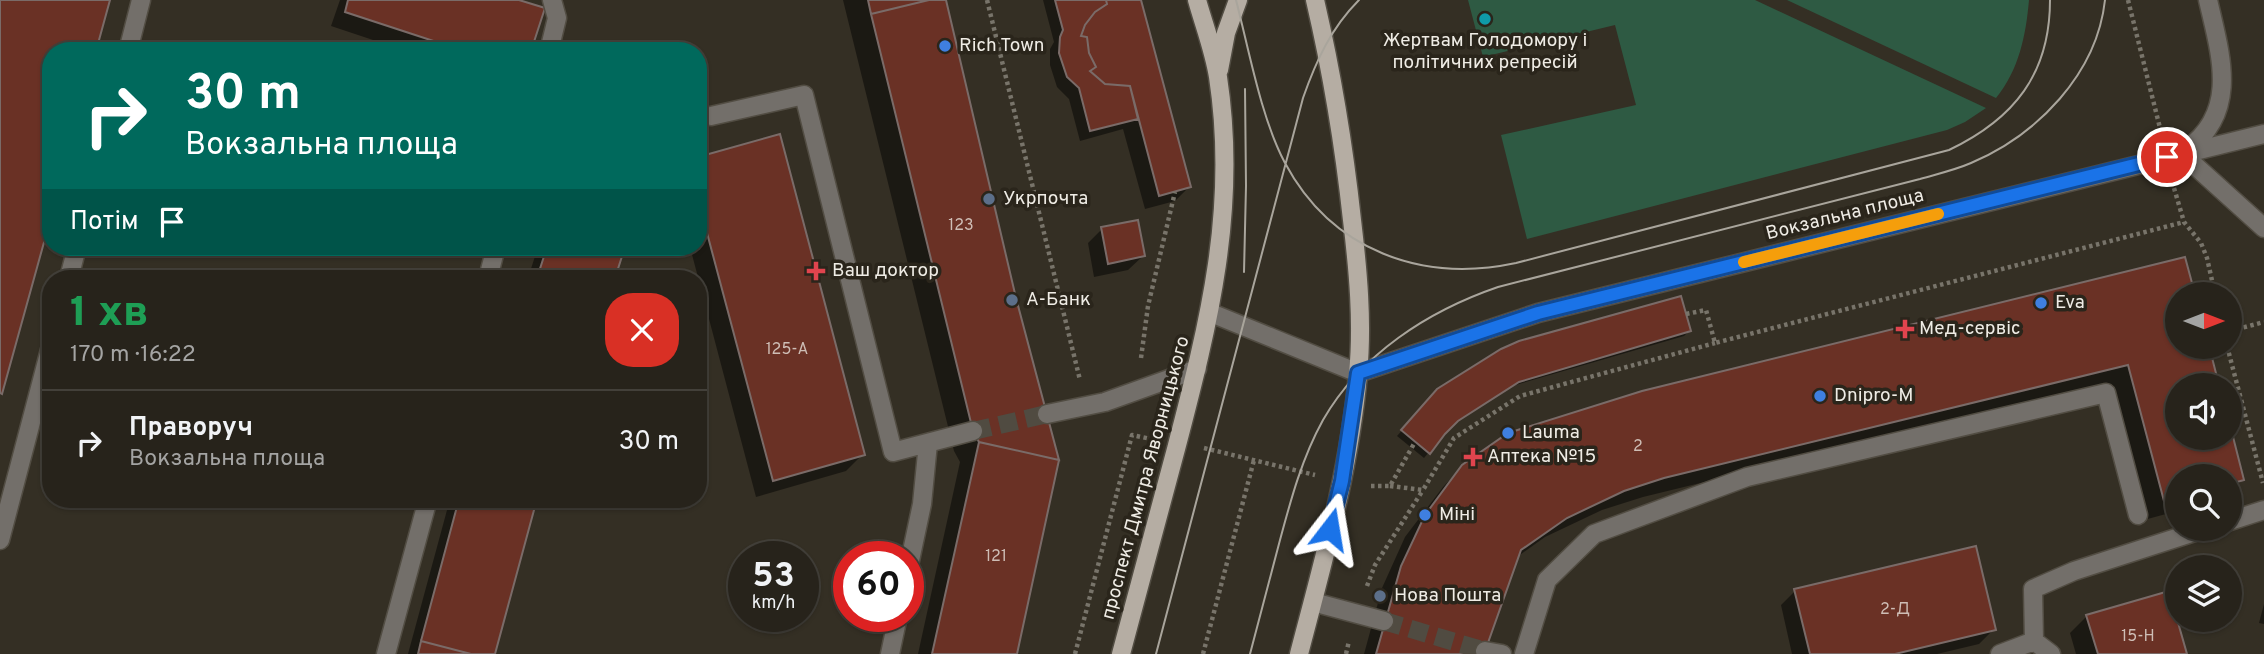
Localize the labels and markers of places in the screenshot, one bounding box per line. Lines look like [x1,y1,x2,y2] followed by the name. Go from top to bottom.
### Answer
[1477,11,1493,27] marker: Жертвам Голодомору і політичних репресій
[1383,29,1587,75] place label: Жертвам Голодомору і політичних репресій
[959,34,1044,58] place label: Rich Town
[937,38,953,54] marker: Rich Town
[2137,127,2197,187] pin
[1003,187,1088,211] place label: Укрпочта
[981,191,997,207] marker: Укрпочта
[832,259,939,283] place label: Ваш доктор
[806,261,826,281] marker: Ваш доктор
[1026,288,1091,312] place label: А-Банк
[2055,291,2085,315] place label: Eva
[1004,292,1020,308] marker: А-Банк
[2033,295,2049,311] marker: Eva
[1919,317,2021,341] place label: Мед-сервіс
[1897,321,1913,337] marker: Мед-сервіс
[1834,384,1914,408] place label: Dnipro-M
[1812,388,1828,404] marker: Dnipro-M
[1522,421,1580,445] place label: Lauma
[1500,425,1516,441] marker: Lauma
[1487,445,1596,469] place label: Аптека №15
[1465,449,1481,465] marker: Аптека №15
[1439,503,1475,527] place label: Міні
[1417,507,1433,523] marker: Міні
[1394,584,1501,608] place label: Нова Пошта
[1372,588,1388,604] marker: Нова Пошта

